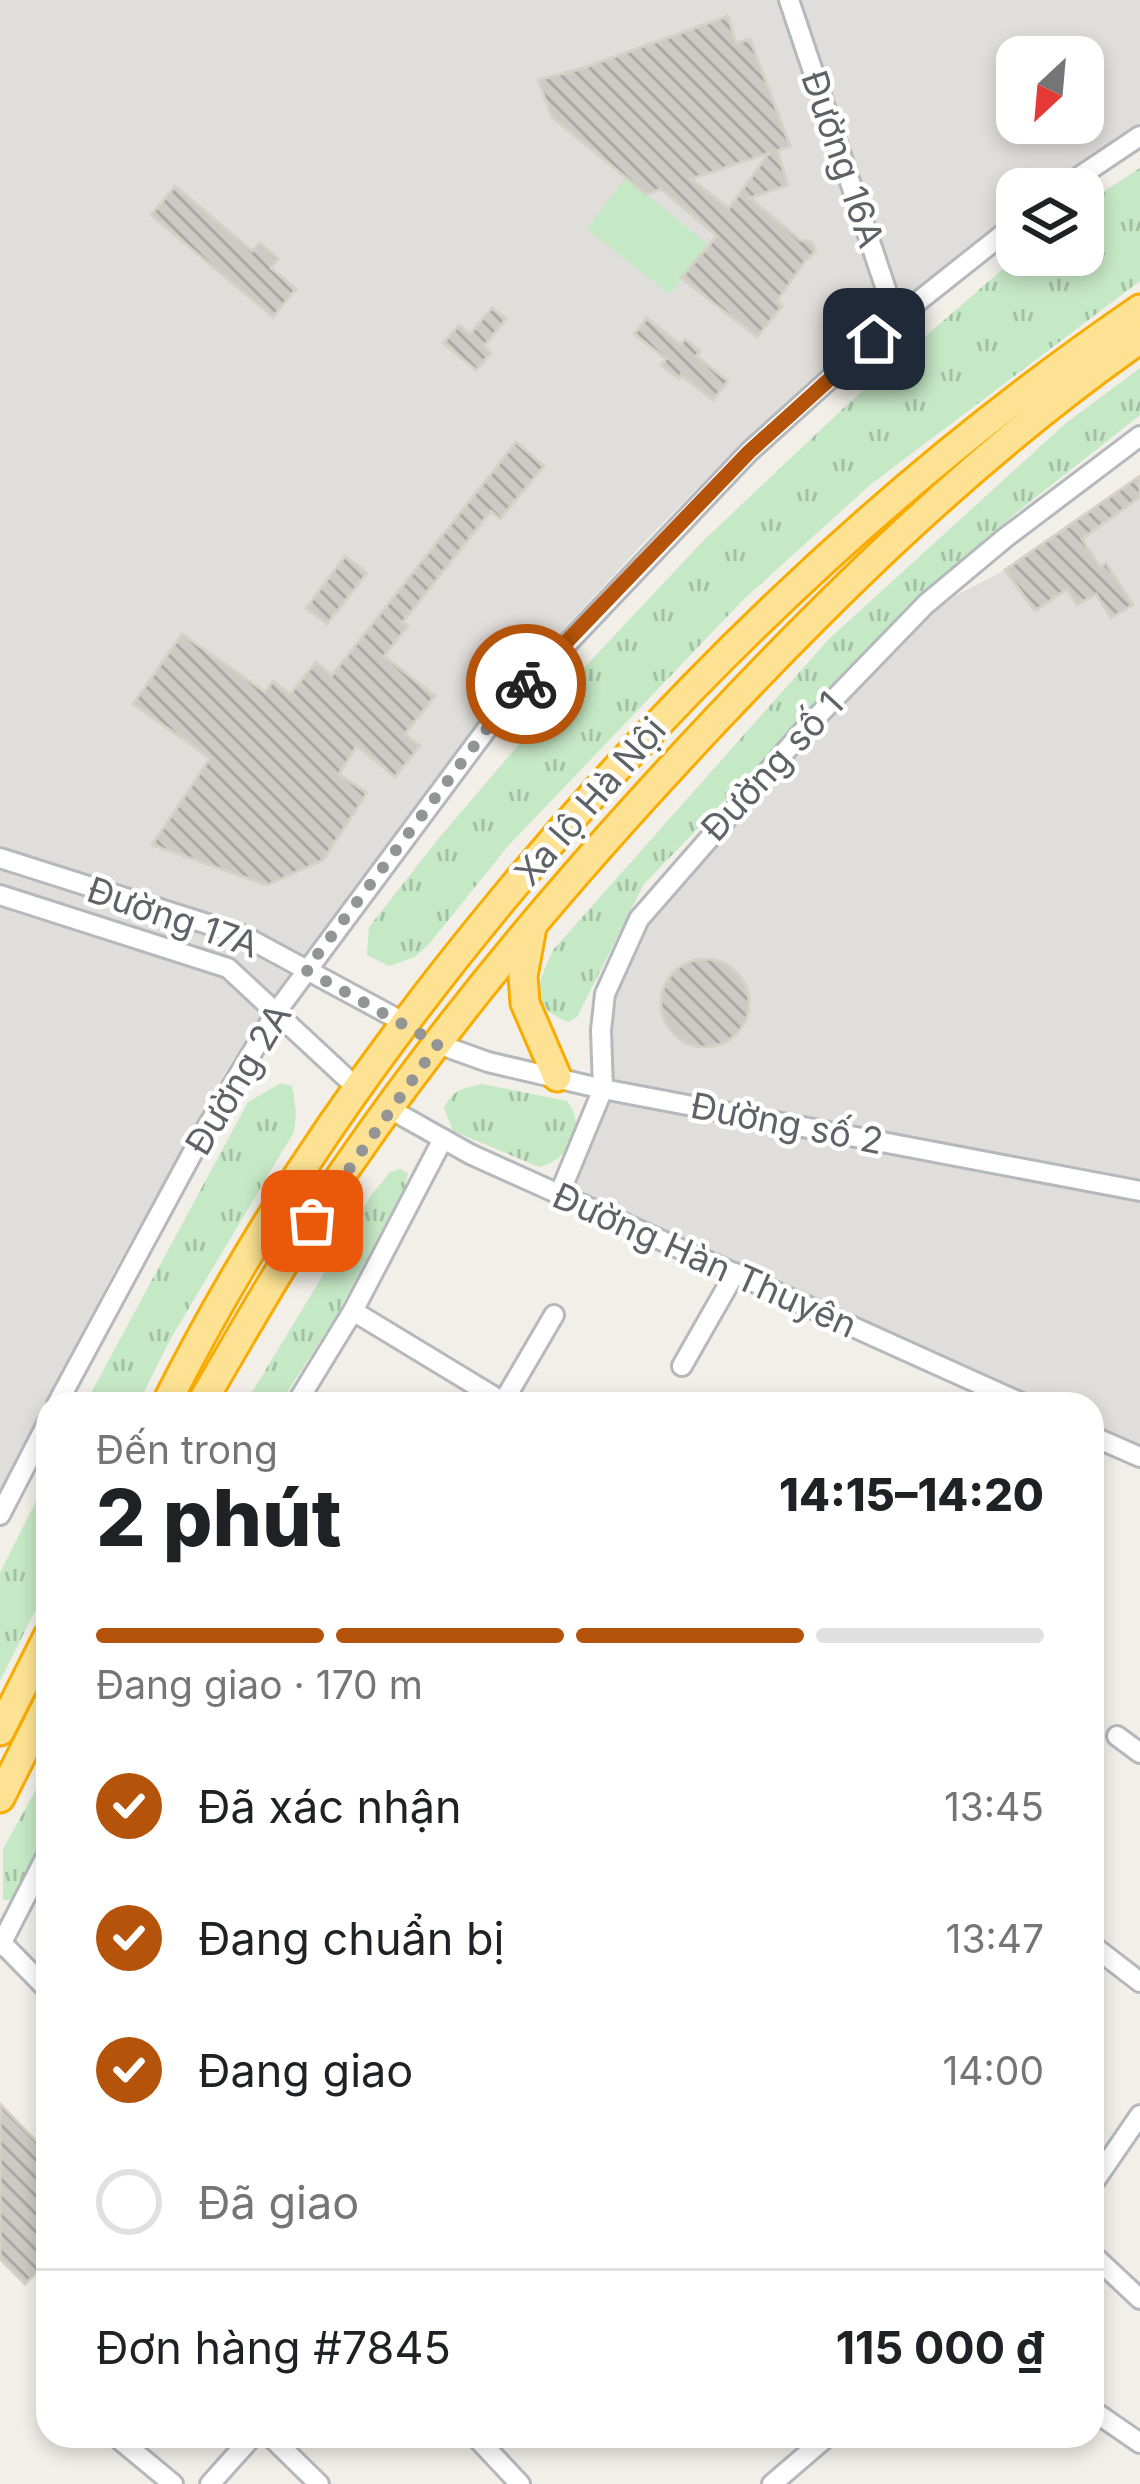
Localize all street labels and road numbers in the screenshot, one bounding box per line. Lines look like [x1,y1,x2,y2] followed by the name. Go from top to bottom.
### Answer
[792,65,894,253] street label: Đường 16A
[692,682,852,850] street label: Đường số 1
[505,708,675,894] street label: Xa lộ Hà Nội
[82,867,264,967] street label: Đường 17A
[176,995,300,1163] street label: Đường 2A
[687,1083,887,1163] street label: Đường số 2
[546,1173,864,1347] street label: Đường Hàn Thuyên

